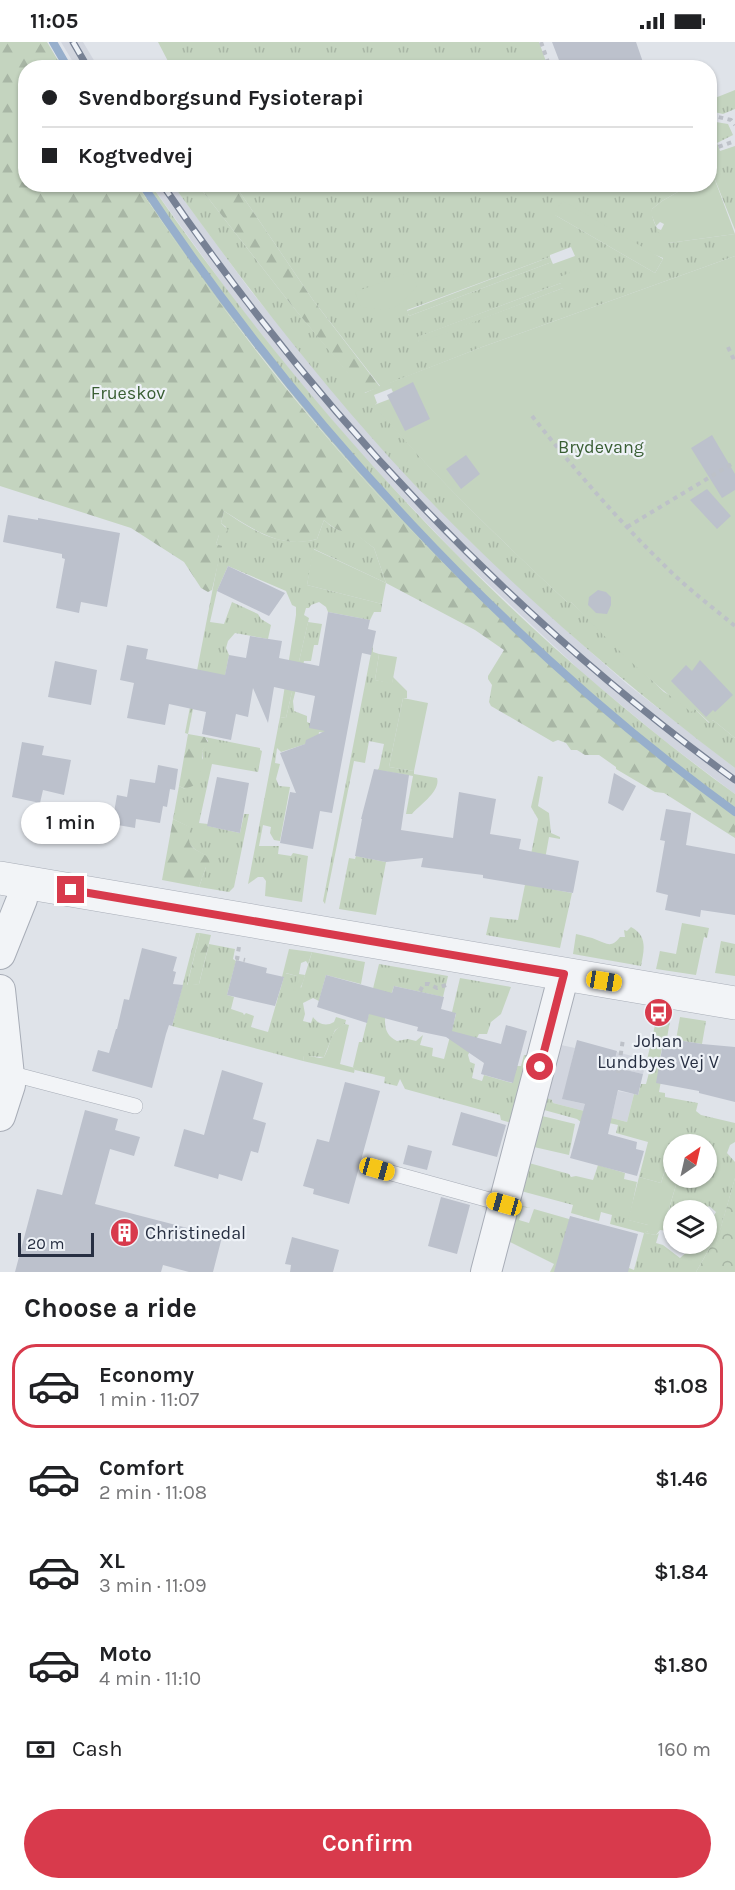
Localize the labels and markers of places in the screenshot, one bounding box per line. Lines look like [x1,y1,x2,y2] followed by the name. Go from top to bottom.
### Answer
[642,996,674,1028] bus stop icon: Johan Lundbyes Vej V
[597,1030,719,1073] place label: Johan Lundbyes Vej V
[108,1217,140,1249] building icon: Christinedal
[145,1222,246,1244] place label: Christinedal

